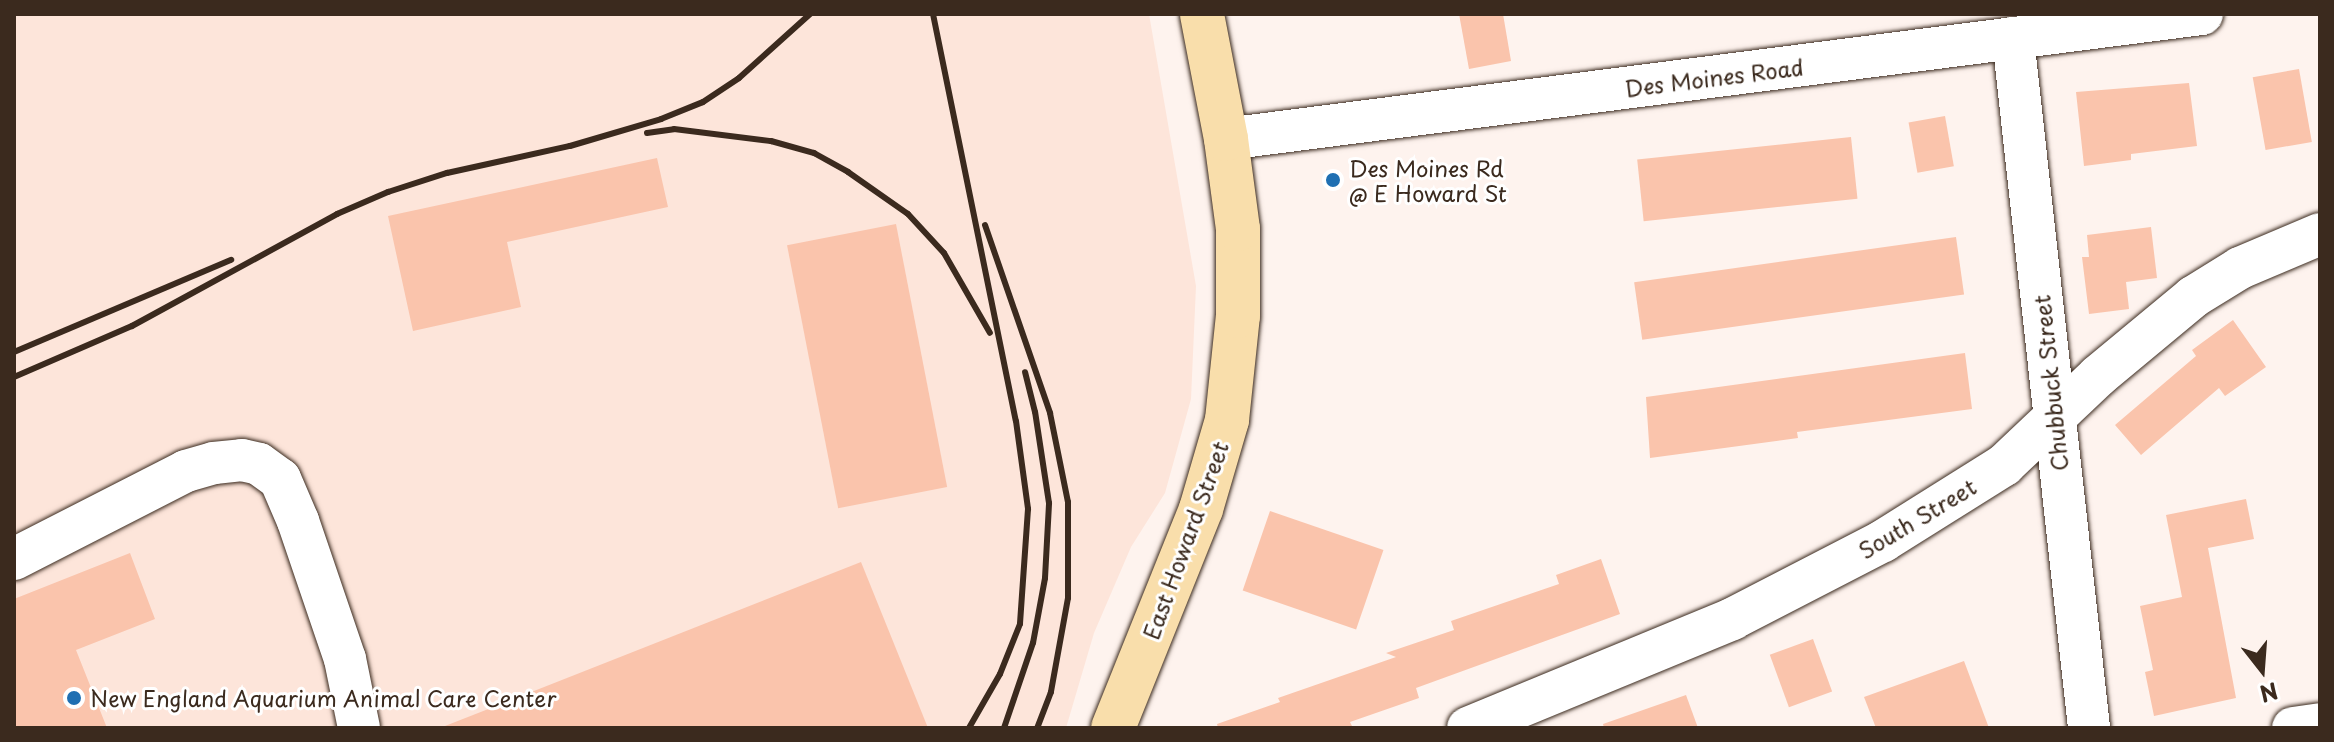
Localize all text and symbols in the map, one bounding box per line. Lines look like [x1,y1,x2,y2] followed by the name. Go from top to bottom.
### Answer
[1622,53,1806,101] street label: Des Moines Road
[1349,154,1508,206] place label: Des Moines Rd @ E Howard St
[1324,171,1342,189] marker: Des Moines Rd @ E Howard St
[2028,293,2072,473] street label: Chubbuck Street
[1137,437,1233,643] street label: East Howard Street
[1853,472,1981,564] street label: South Street
[2222,630,2302,710] north arrow
[2256,675,2282,712] text: N
[90,685,562,711] place label: New England Aquarium Animal Care Center
[65,689,83,707] marker: New England Aquarium Animal Care Center

